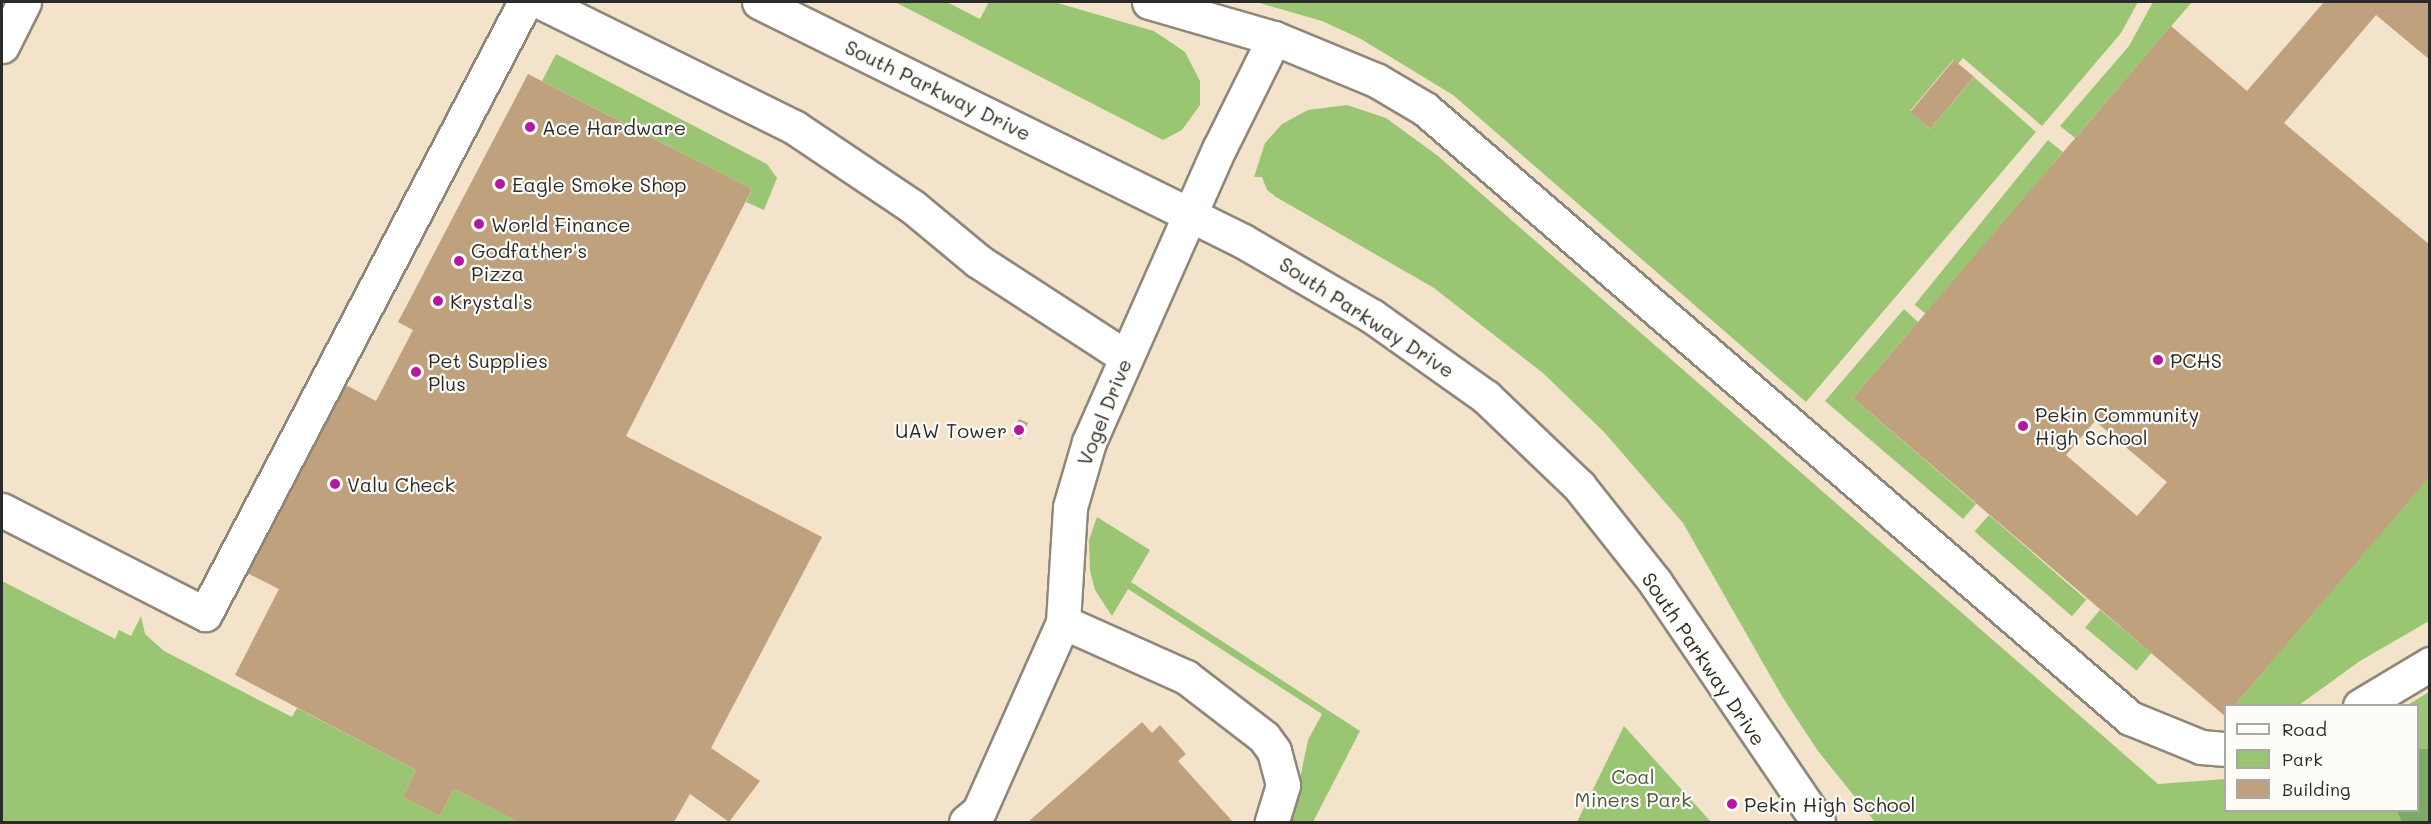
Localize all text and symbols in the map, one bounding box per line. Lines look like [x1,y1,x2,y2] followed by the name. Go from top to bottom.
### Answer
[841,35,1035,145] street label: South Parkway Drive
[542,115,686,139] place label: Ace Hardware
[523,120,537,134] marker: Ace Hardware
[512,172,687,196] place label: Eagle Smoke Shop
[493,177,507,191] marker: Eagle Smoke Shop
[491,212,631,236] place label: World Finance
[472,217,486,231] marker: World Finance
[471,238,587,285] place label: Godfather's Pizza
[1275,252,1459,382] street label: South Parkway Drive
[452,254,466,268] marker: Godfather's Pizza
[450,289,533,313] place label: Krystal's
[431,294,445,308] marker: Krystal's
[428,348,548,395] place label: Pet Supplies Plus
[2170,348,2222,372] place label: PCHS
[2151,353,2165,367] marker: PCHS
[1072,355,1136,469] street label: Vogel Drive
[409,365,423,379] marker: Pet Supplies Plus
[2035,402,2199,449] place label: Pekin Community High School
[895,418,1007,442] place label: UAW Tower
[2016,419,2030,433] marker: Pekin Community High School
[1012,423,1026,437] marker: UAW Tower
[347,472,455,496] place label: Valu Check
[328,477,342,491] marker: Valu Check
[1637,568,1771,750] street label: South Parkway Drive
[2224,704,2419,812] legend
[2282,717,2327,741] text: Road
[2282,747,2323,771] text: Park
[1574,764,1692,811] park label: Coal Miners Park
[2282,777,2350,801] text: Building
[1744,792,1916,816] place label: Pekin High School
[1725,797,1739,811] marker: Pekin High School

